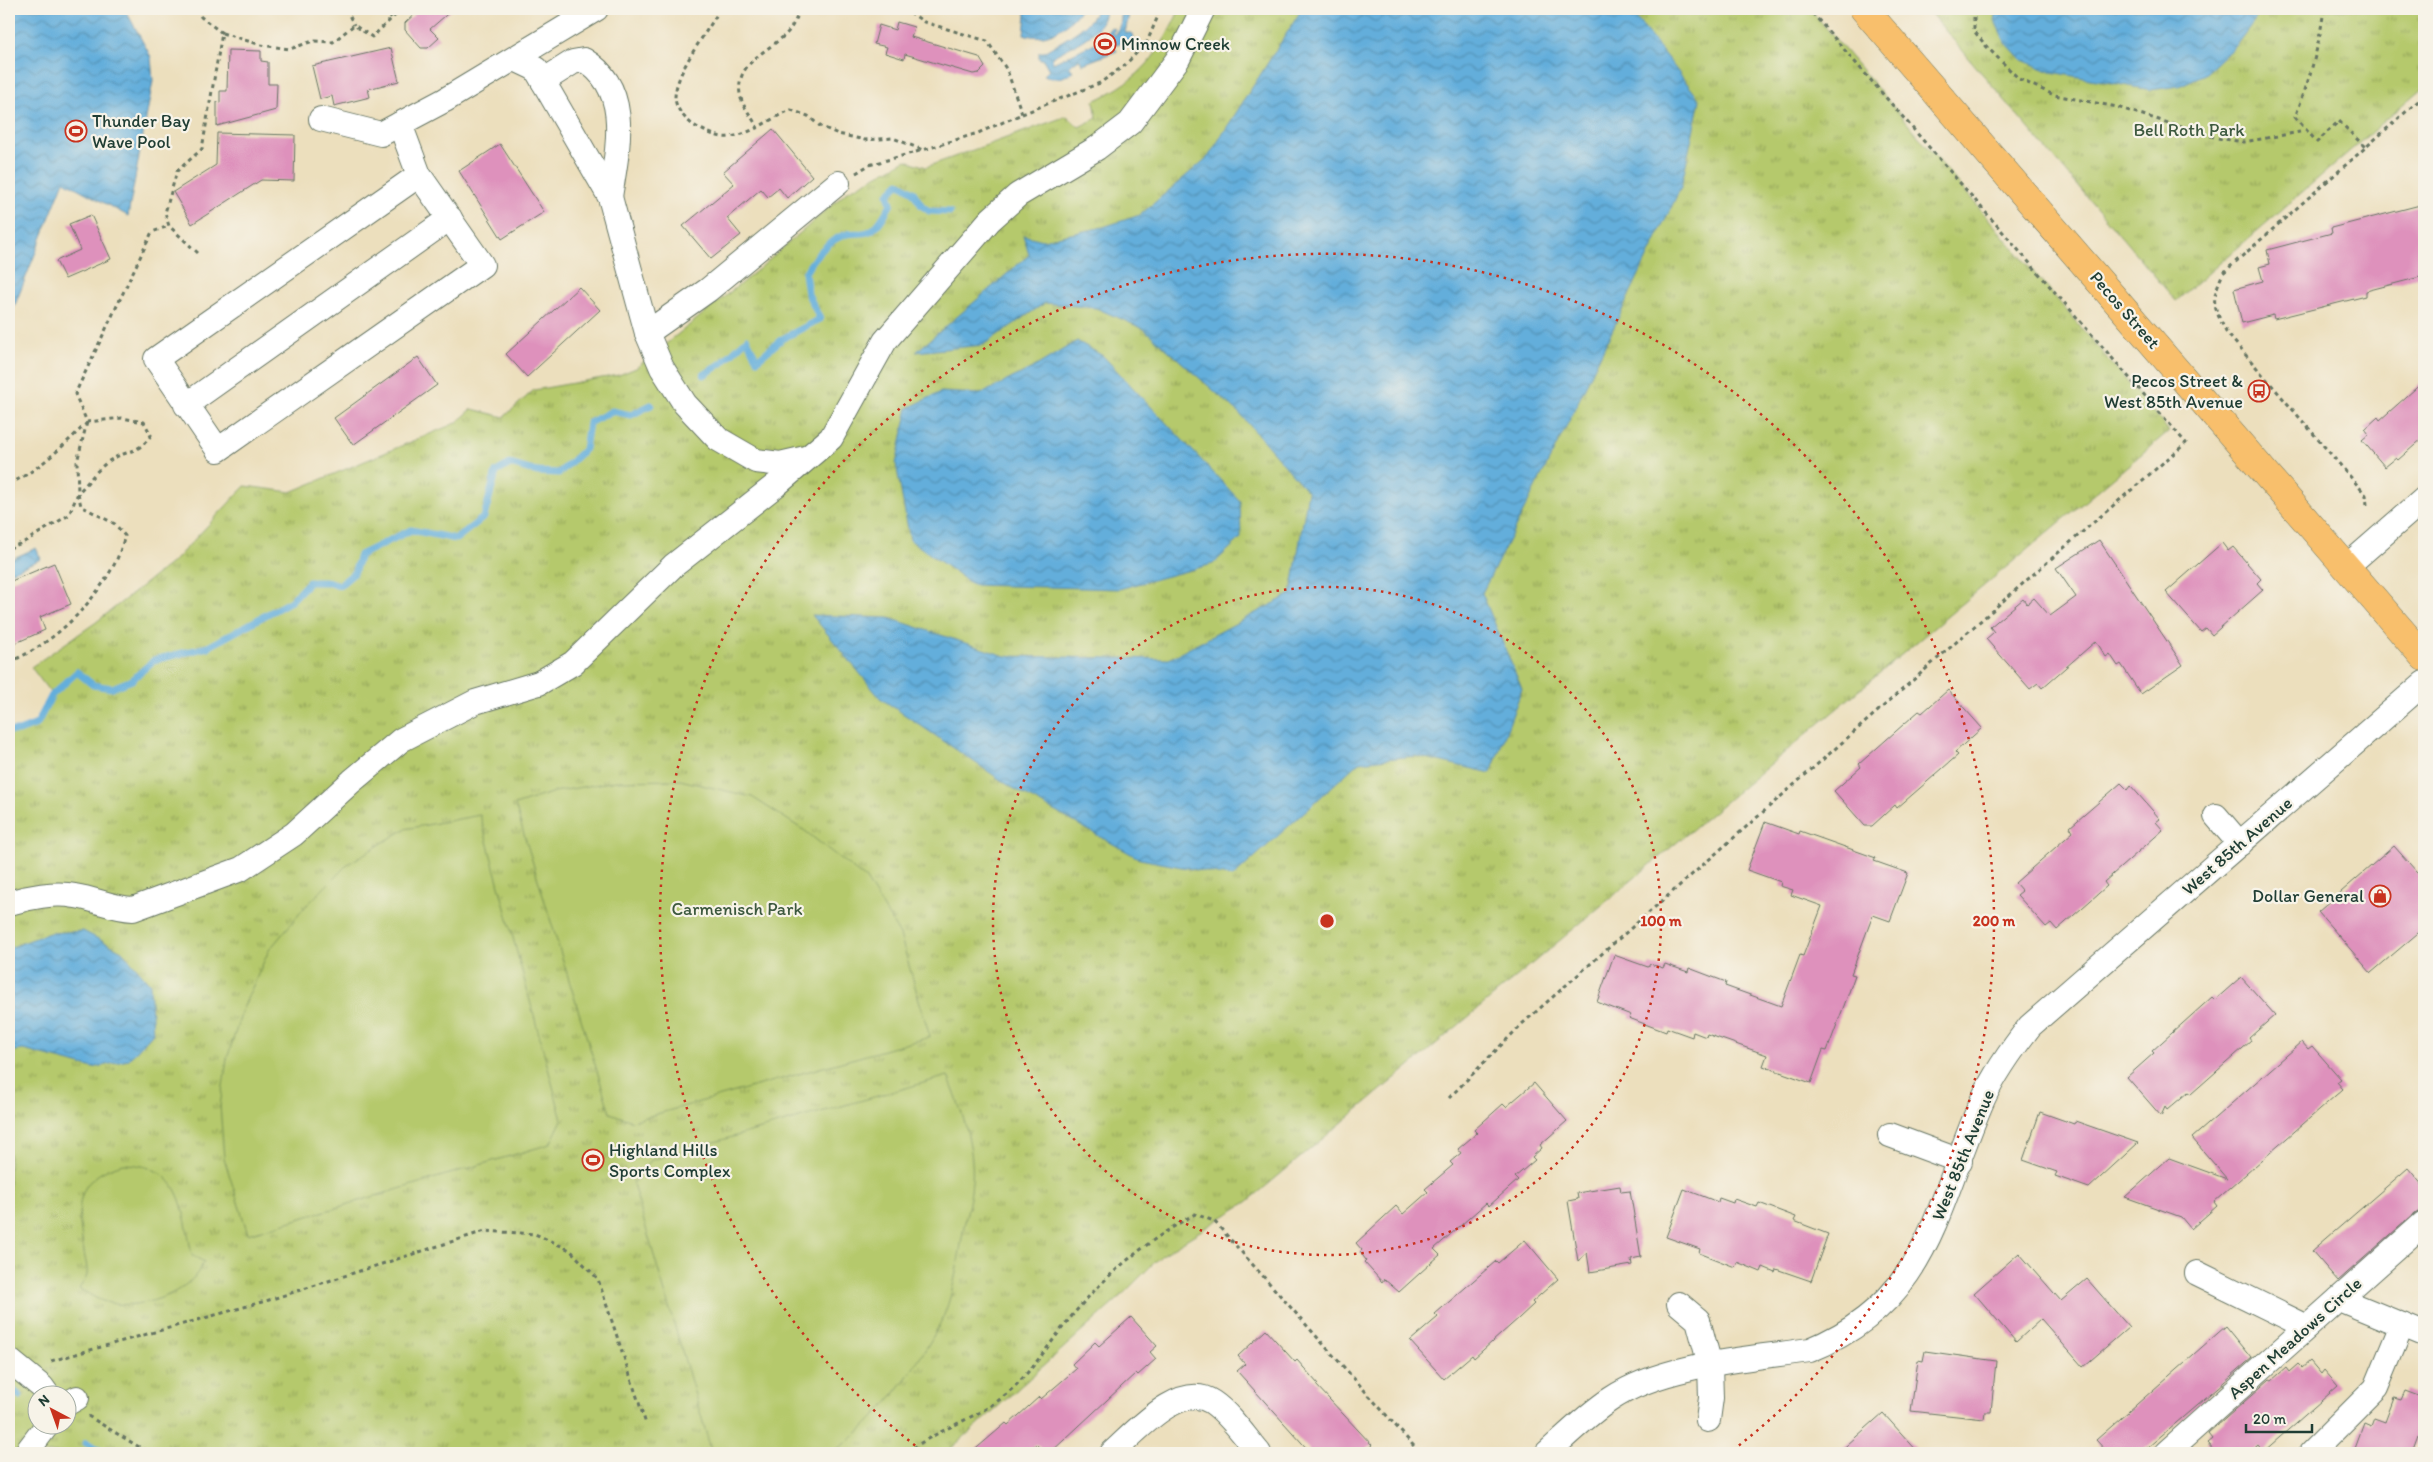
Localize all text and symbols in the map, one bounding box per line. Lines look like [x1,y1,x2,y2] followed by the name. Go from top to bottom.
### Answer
[1093,32,1117,56] sports icon: Minnow Creek
[1121,33,1230,55] place label: Minnow Creek
[92,110,191,153] place label: Thunder Bay Wave Pool
[64,119,88,143] sports icon: Thunder Bay Wave Pool
[2133,119,2245,141] park label: Bell Roth Park
[2085,267,2165,354] street label: Pecos Street
[2104,370,2243,413] place label: Pecos Street & West 85th Avenue
[2247,379,2271,403] bus stop icon: Pecos Street & West 85th Avenue
[2177,792,2297,900] street label: West 85th Avenue
[2368,884,2392,908] shop icon: Dollar General
[2252,885,2364,907] place label: Dollar General
[671,898,803,920] park label: Carmenisch Park
[1318,912,1336,930] centre of rings
[1640,912,1682,930] text: 100 m
[1973,912,2016,930] text: 200 m
[1927,1086,1999,1224] street label: West 85th Avenue
[609,1139,731,1182] place label: Highland Hills Sports Complex
[581,1148,605,1172] sports icon: Highland Hills Sports Complex
[2224,1272,2366,1404] street label: Aspen Meadows Circle
[28,1384,78,1434] north arrow
[35,1391,53,1410] text: N
[2246,1402,2312,1434] scale bar
[2253,1410,2287,1428] text: 20 m

